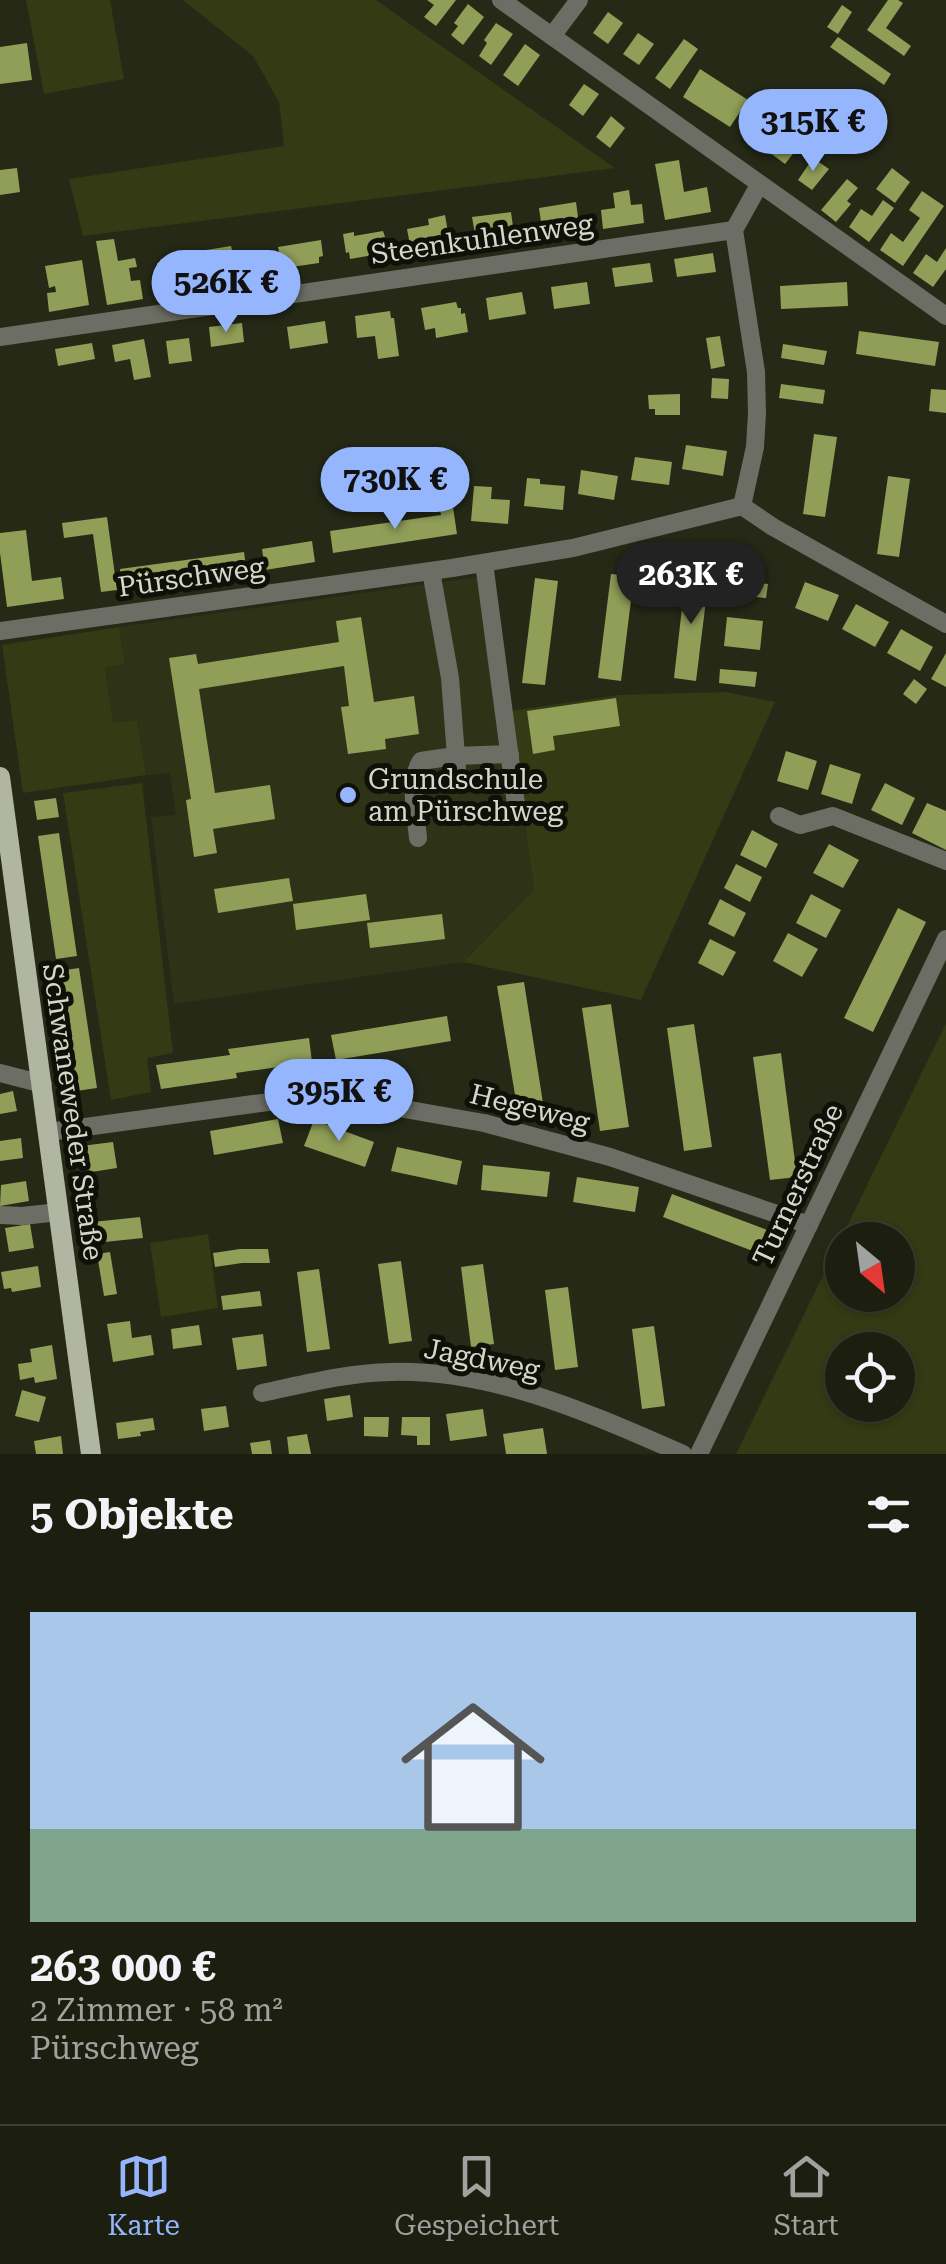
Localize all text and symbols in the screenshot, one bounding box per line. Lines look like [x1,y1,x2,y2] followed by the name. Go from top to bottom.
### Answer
[732,89,894,174] pin: 315K €
[761,102,865,140] text: 315K €
[369,207,595,271] street label: Steenkuhlenweg
[145,250,307,335] pin: 526K €
[174,263,278,301] text: 526K €
[314,447,476,532] pin: 730K €
[343,460,447,498] text: 730K €
[610,542,772,627] pin: 263K €
[116,550,267,604] street label: Pürschweg
[639,555,743,593] text: 263K €
[368,763,564,828] place label: Grundschule am Pürschweg
[337,784,359,806] marker: Grundschule am Pürschweg
[36,961,110,1263] street label: Schwaneweder Straße
[258,1059,420,1144] pin: 395K €
[287,1072,391,1110] text: 395K €
[467,1077,593,1139] street label: Hegeweg
[746,1099,850,1271] street label: Turnerstraße
[825,1222,915,1312] north arrow
[825,1222,915,1422] map controls
[421,1332,543,1386] street label: Jagdweg
[825,1332,915,1422] button: locate
[861,1487,916,1542] icon: filters
[30,1490,234,1539] text: 5 Objekte
[383,1677,563,1857] icon: home
[30,1942,216,1991] text: 263 000 €
[30,1991,283,2029] text: 2 Zimmer · 58 m²
[30,2029,199,2067] text: Pürschweg
[107,2149,180,2242] tab: Karte
[394,2149,559,2242] tab: Gespeichert
[774,2149,839,2242] tab: Start

